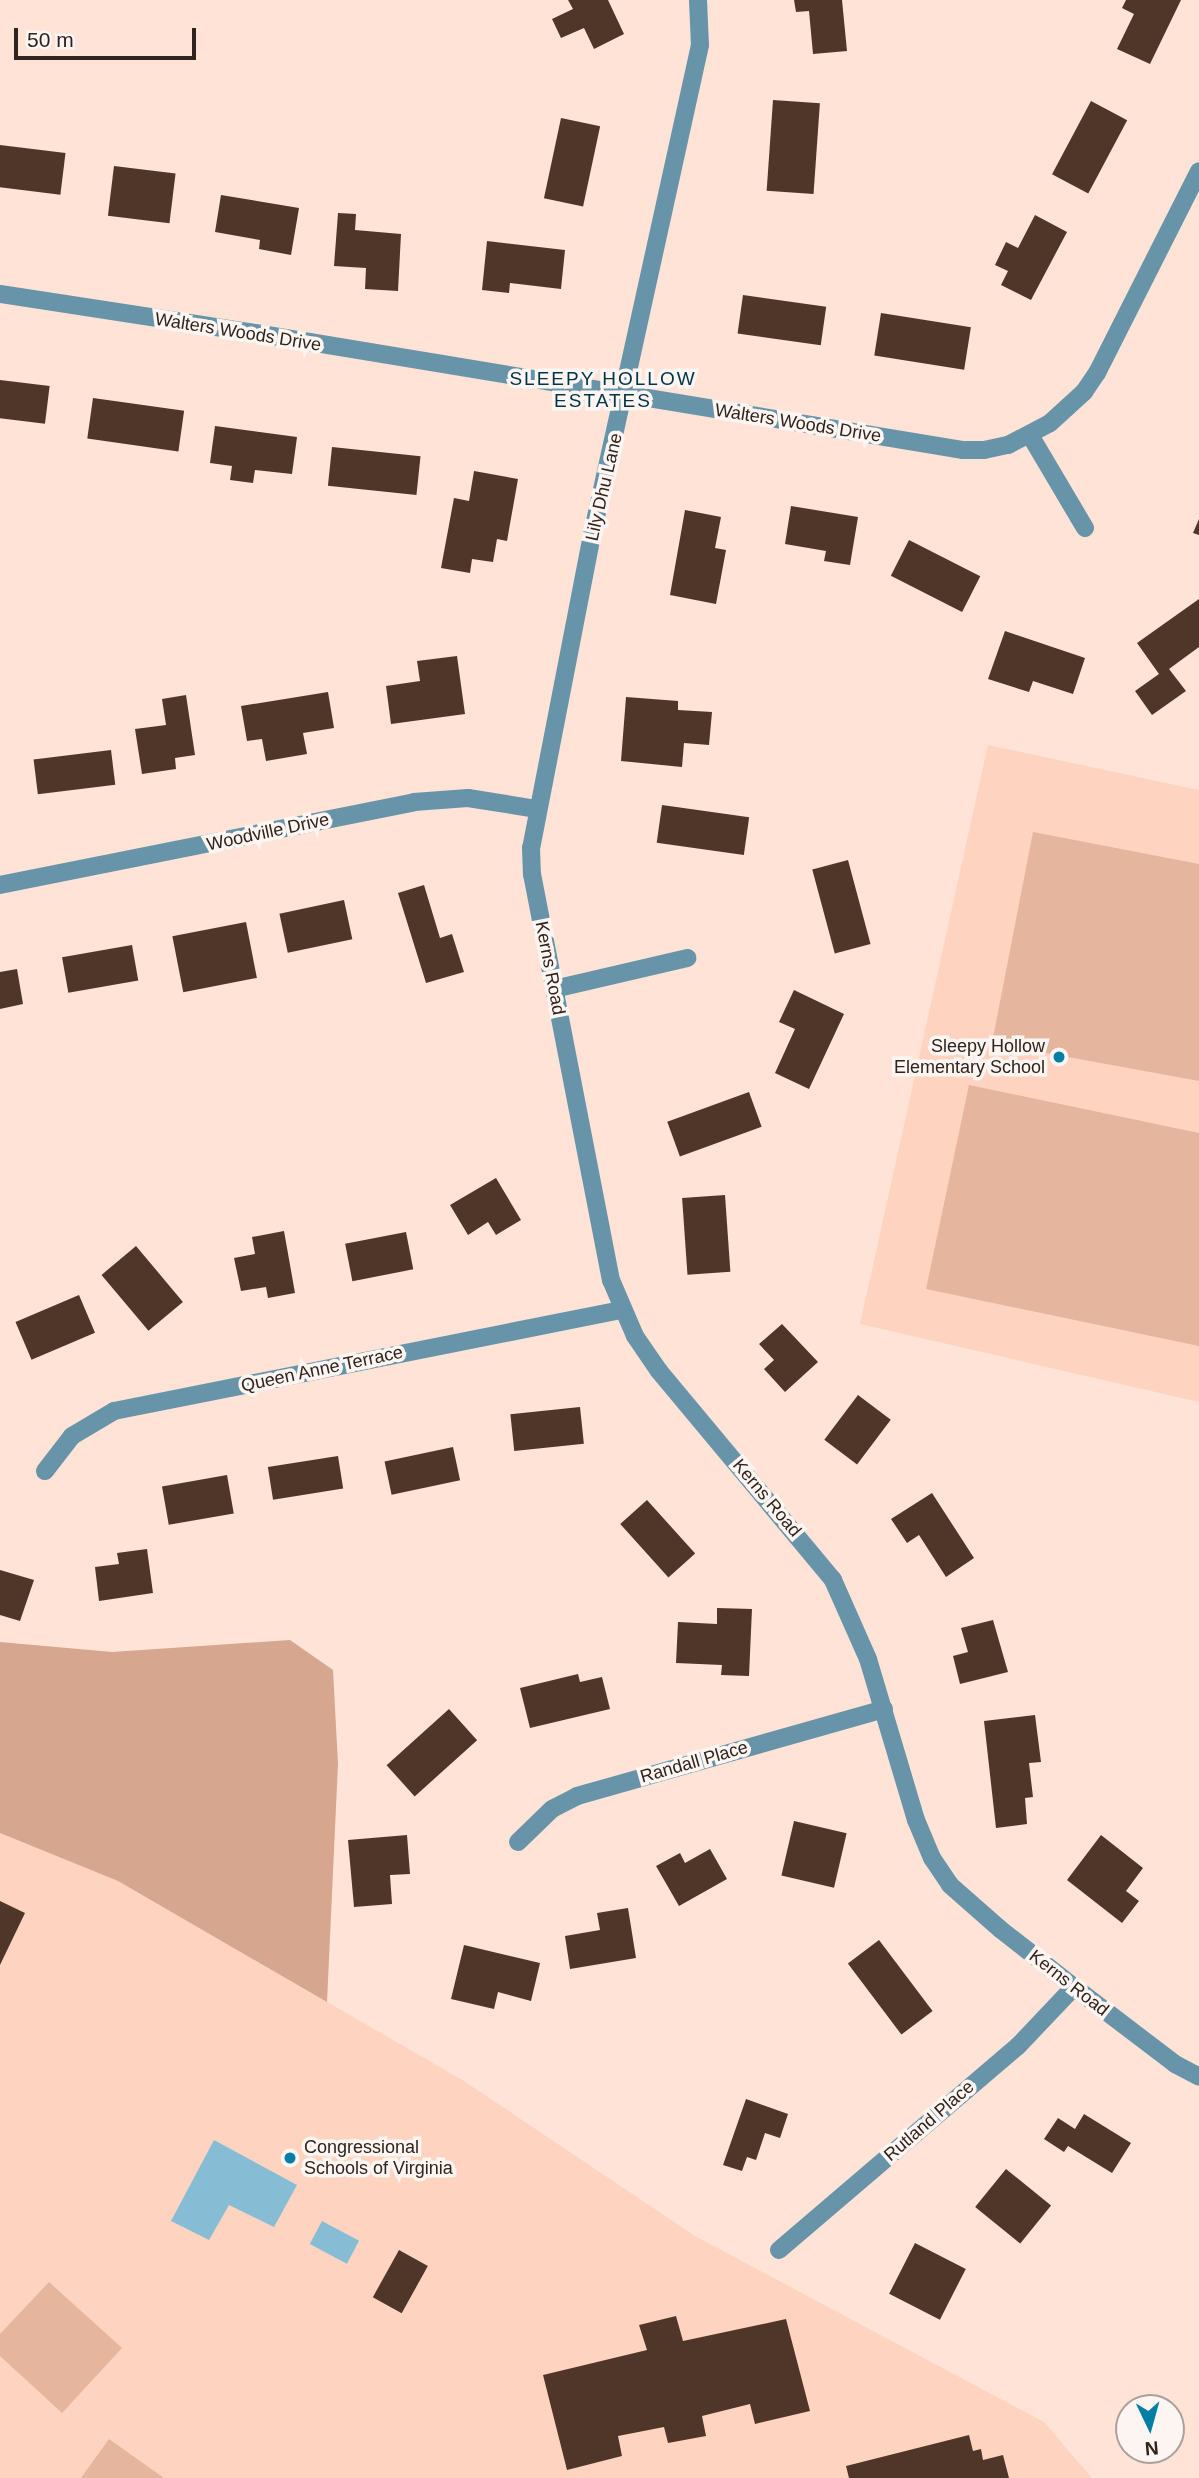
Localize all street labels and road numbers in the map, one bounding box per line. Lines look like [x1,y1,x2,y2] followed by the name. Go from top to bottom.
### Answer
[153,308,323,356] street label: Walters Woods Drive
[713,399,883,447] street label: Walters Woods Drive
[581,431,627,543] street label: Lily Dhu Lane
[205,808,331,856] street label: Woodville Drive
[530,919,570,1017] street label: Kerns Road
[239,1341,405,1397] street label: Queen Anne Terrace
[728,1455,806,1541] street label: Kerns Road
[638,1736,750,1788] street label: Randall Place
[1025,1945,1113,2021] street label: Kerns Road
[880,2076,978,2166] street label: Rutland Place

